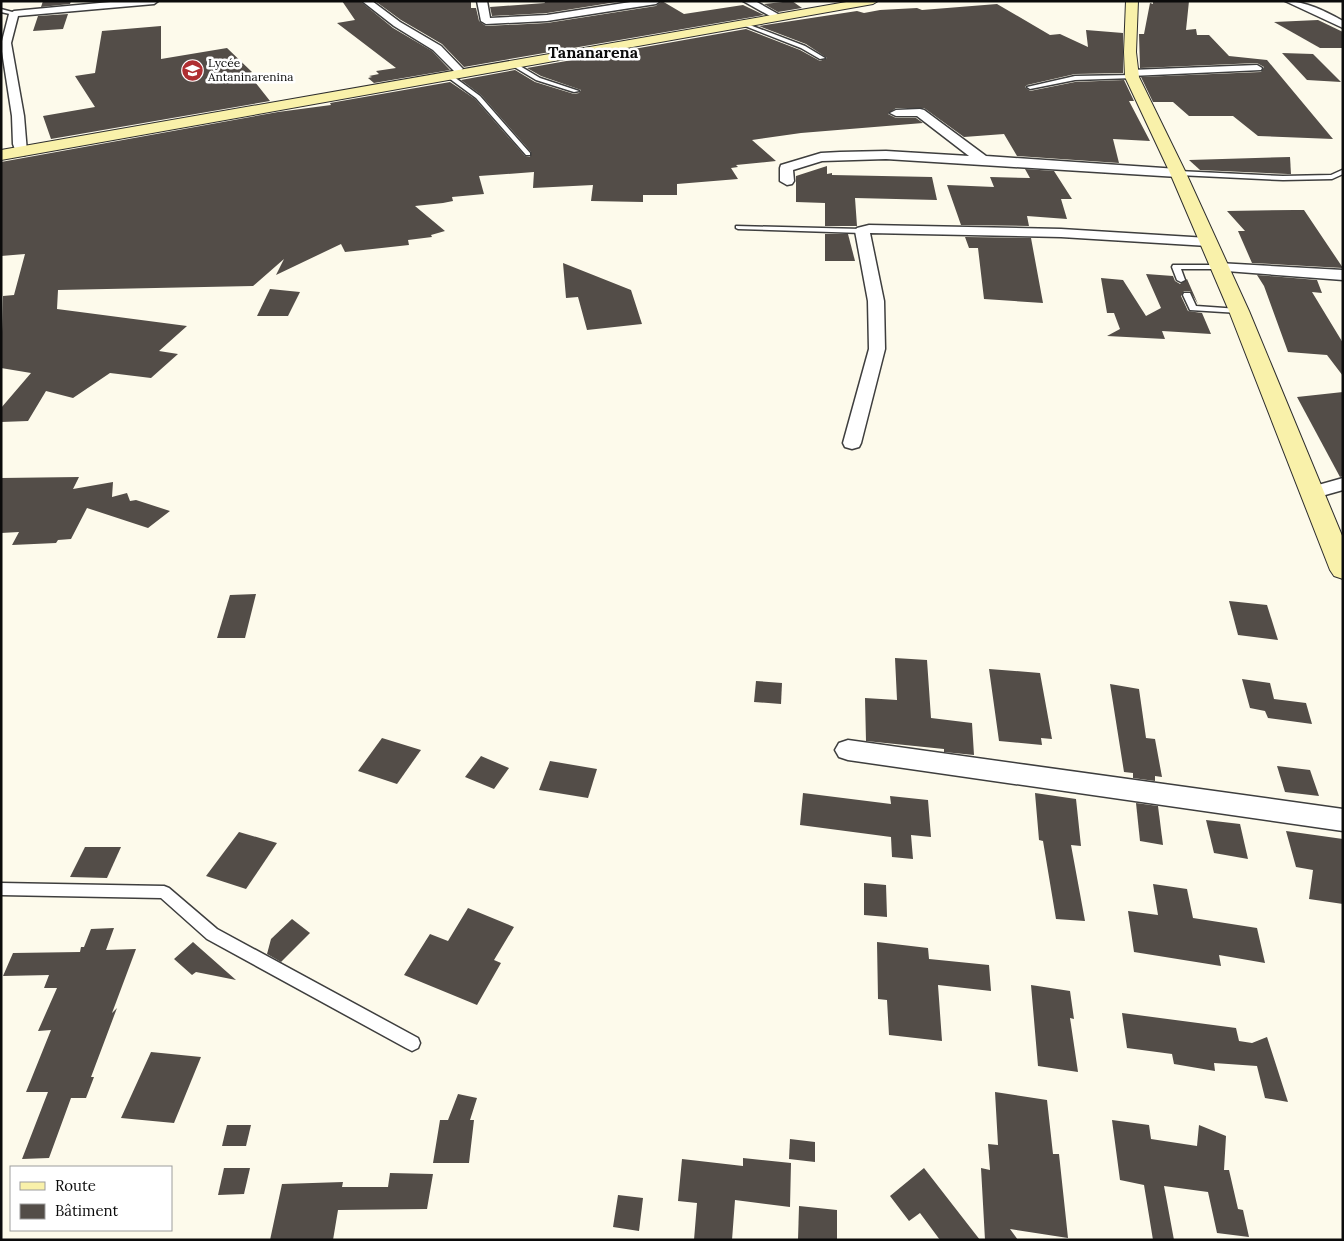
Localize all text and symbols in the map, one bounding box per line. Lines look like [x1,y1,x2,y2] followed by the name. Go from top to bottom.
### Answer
[548,42,639,62] district label: Tananarena
[207,55,293,84] place label: Lycée Antaninarenina
[180,58,204,82] school or university icon: Lycée Antaninarenina
[10,1166,172,1231] legend
[55,1176,96,1195] text: Route
[55,1201,118,1220] text: Bâtiment

